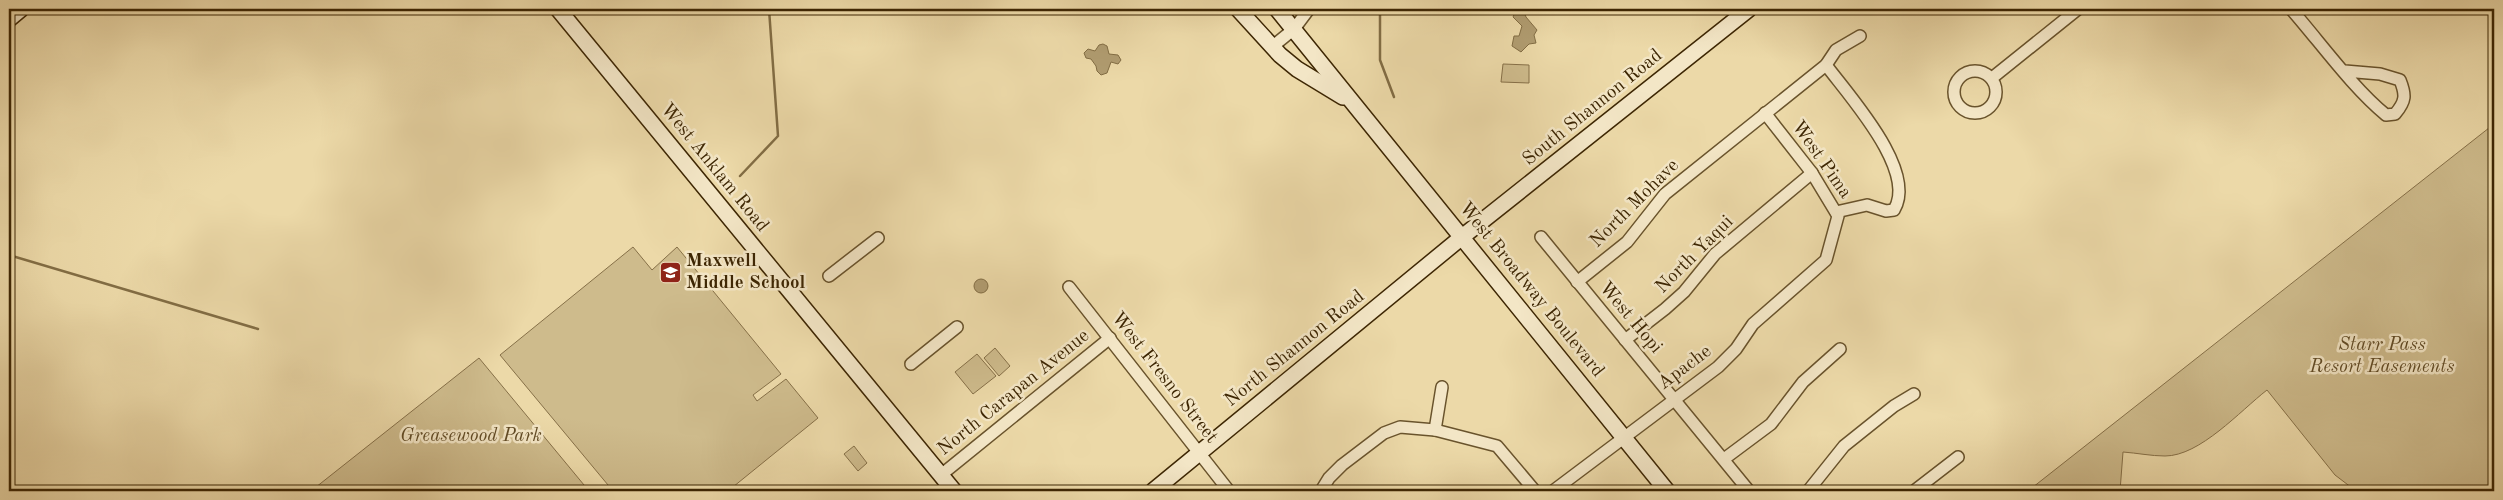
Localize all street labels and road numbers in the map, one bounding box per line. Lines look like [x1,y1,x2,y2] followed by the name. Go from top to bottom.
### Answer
[1520,46,1666,170] street label: South Shannon Road
[656,100,772,236] street label: West Anklam Road
[1787,118,1855,203] street label: West Pima
[1587,156,1683,252] street label: North Mohave
[1455,199,1607,381] street label: West Broadway Boulevard
[1653,213,1737,297] street label: North Yaqui
[1595,279,1665,357] street label: West Hopi
[1222,287,1368,411] street label: North Shannon Road
[1107,309,1221,447] street label: West Fresno Street
[935,326,1093,460] street label: North Carapan Avenue
[1655,342,1715,394] street label: Apache

